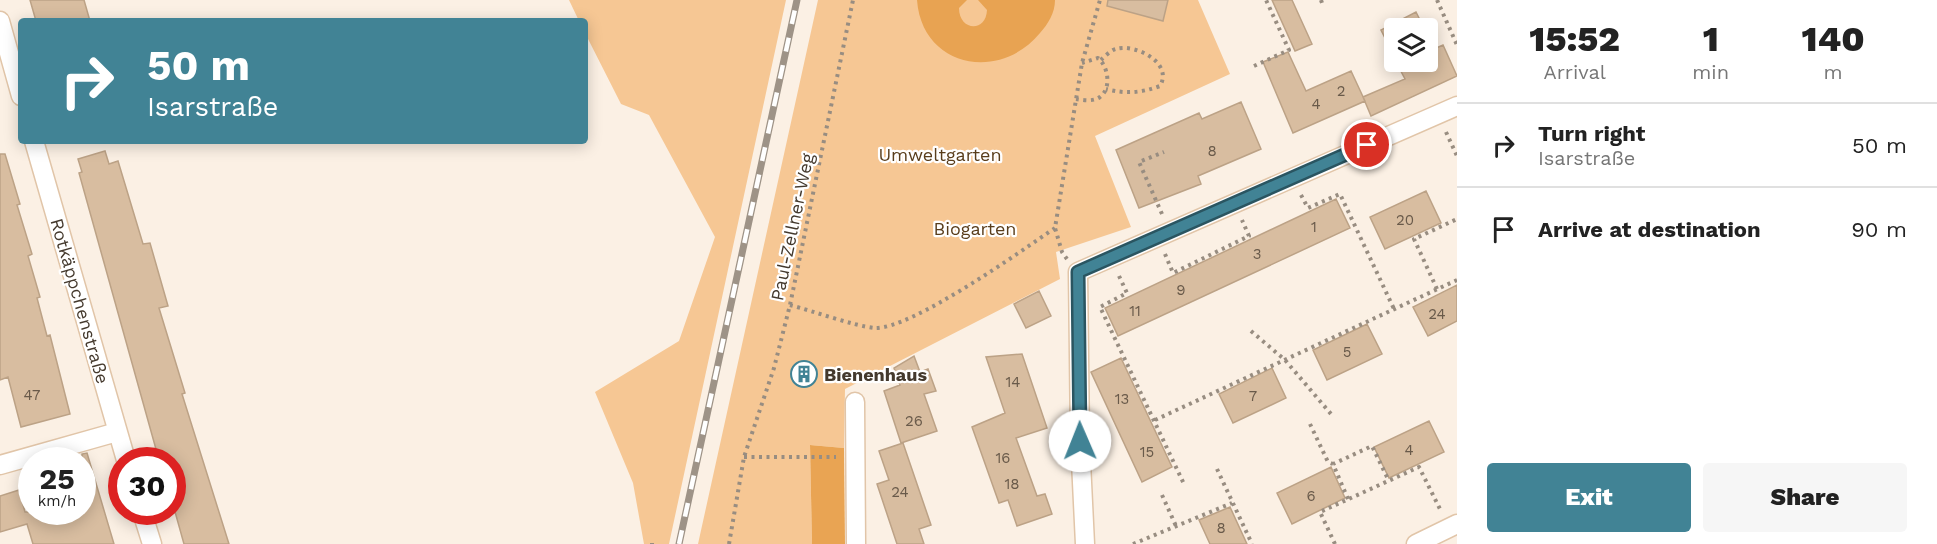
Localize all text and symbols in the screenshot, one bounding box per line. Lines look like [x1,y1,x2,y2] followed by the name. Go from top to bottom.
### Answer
[1384,18,1438,72] map controls
[1384,18,1438,72] button: layers
[1529,18,1620,60] text: 15:52
[1703,18,1719,60] text: 1
[1801,18,1865,60] text: 140
[147,41,250,90] text: 50 m
[48,42,126,120] icon: right
[1543,60,1606,84] text: Arrival
[1692,60,1729,84] text: min
[1824,60,1843,84] text: m
[1337,82,1345,100] house number: 2
[147,91,278,123] text: Isarstraße
[1311,95,1321,113] house number: 4
[1341,119,1392,170] pin
[1538,121,1645,146] text: Turn right
[1350,128,1383,161] icon: arrive
[1487,129,1520,162] icon: right
[1852,133,1907,158] text: 50 m
[1207,142,1217,160] house number: 8
[878,144,1002,165] park label: Umweltgarten
[1538,146,1635,170] text: Isarstraße
[766,151,818,303] street label: Paul-Zellner-Weg
[1396,211,1414,229] house number: 20
[1487,213,1520,246] icon: arrive
[46,216,114,386] street label: Rotkäppchenstraße
[1538,217,1761,242] text: Arrive at destination
[1851,217,1907,242] text: 90 m
[934,218,1016,239] park label: Biogarten
[1311,218,1317,236] house number: 1
[1253,245,1261,263] house number: 3
[1176,281,1186,299] house number: 9
[1129,302,1141,320] house number: 11
[1428,305,1446,323] house number: 24
[1343,343,1351,361] house number: 5
[789,359,819,389] building icon: Bienenhaus
[824,364,927,385] place label: Bienenhaus
[1005,373,1021,391] house number: 14
[24,386,40,404] house number: 47
[1249,387,1257,405] house number: 7
[1115,390,1129,408] house number: 13
[1048,409,1112,473] position arrow
[905,412,923,430] house number: 26
[1404,441,1414,459] house number: 4
[1140,443,1154,461] house number: 15
[108,447,186,525] speed limit sign: 30
[996,449,1010,467] house number: 16
[39,461,75,496] text: 25
[1487,463,1691,532] button: Exit
[1703,463,1907,532] button: Share
[1004,475,1020,493] house number: 18
[891,483,909,501] house number: 24
[1306,487,1316,505] house number: 6
[38,492,76,510] text: km/h
[1216,519,1226,537] house number: 8

